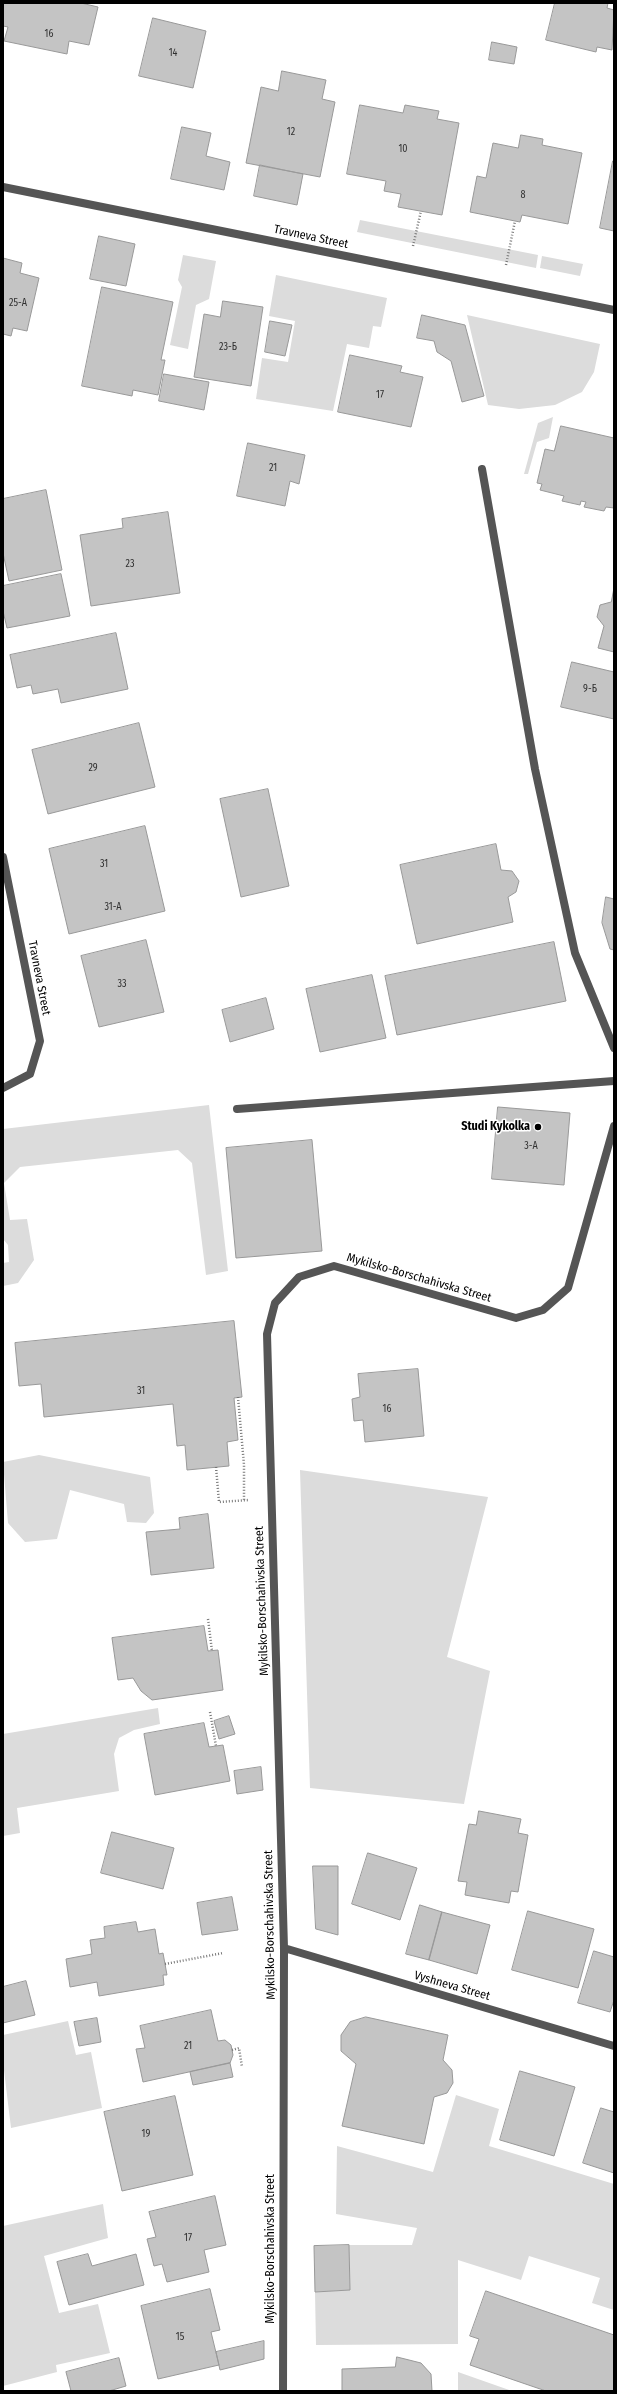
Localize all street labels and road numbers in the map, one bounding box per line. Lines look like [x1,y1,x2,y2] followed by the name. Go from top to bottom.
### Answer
[273,222,349,252] street label: Travneva Street
[25,940,53,1016] street label: Travneva Street
[345,1250,493,1306] street label: Mykilsko-Borschahivska Street
[252,1526,272,1676] street label: Mykilsko-Borschahivska Street
[261,1850,279,2000] street label: Mykilsko-Borschahivska Street
[412,1968,492,2004] street label: Vyshneva Street
[264,2174,278,2324] street label: Mykilsko-Borschahivska Street

